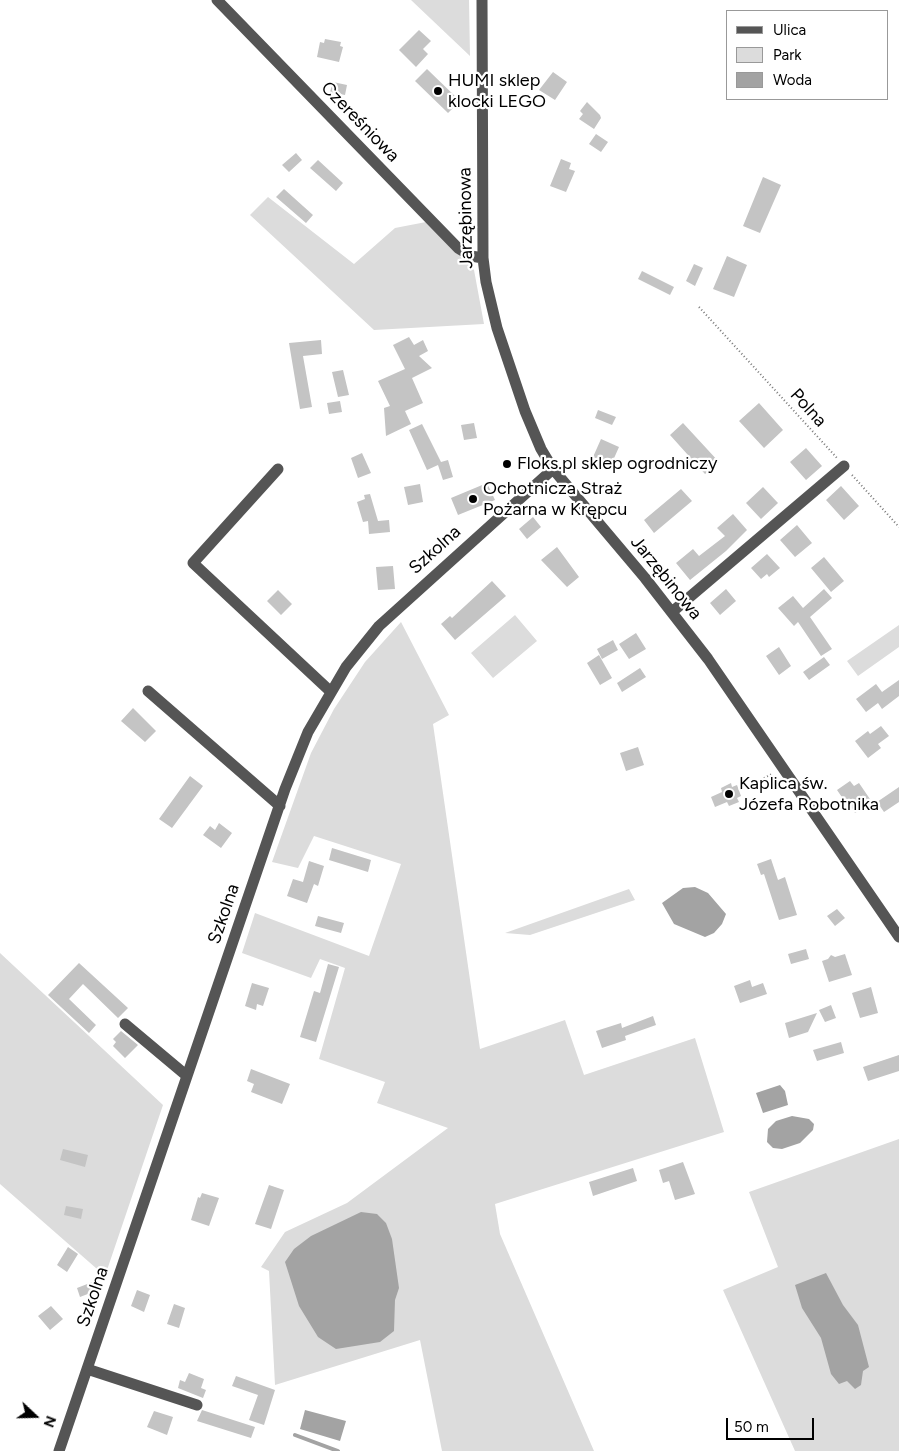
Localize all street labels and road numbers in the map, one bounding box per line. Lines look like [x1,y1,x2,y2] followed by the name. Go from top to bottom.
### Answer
[316,77,404,167] street label: Czereśniowa
[454,167,478,269] street label: Jarzębinowa
[785,384,831,432] street label: Polna
[405,521,465,579] street label: Szkolna
[626,532,706,624] street label: Jarzębinowa
[204,881,244,947] street label: Szkolna
[73,1264,113,1330] street label: Szkolna

